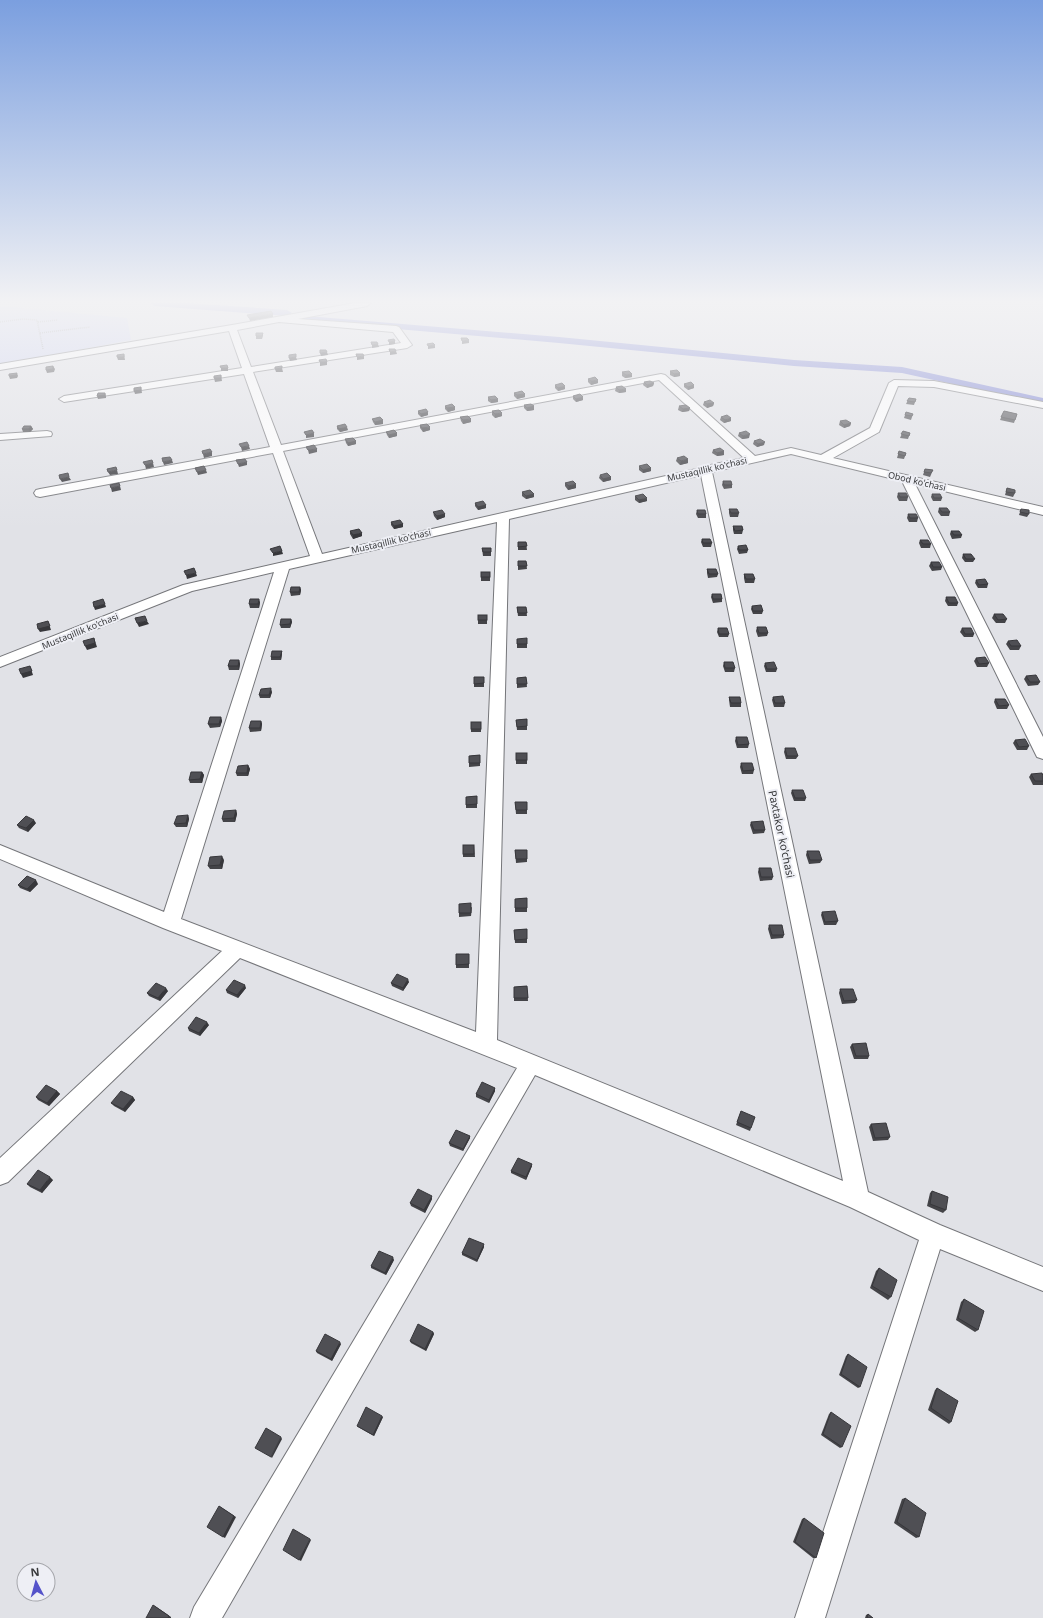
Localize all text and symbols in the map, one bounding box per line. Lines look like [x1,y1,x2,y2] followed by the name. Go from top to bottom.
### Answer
[666,453,748,485] street label: Mustaqillik ko'chasi
[887,468,947,494] street label: Obod ko'chasi
[350,525,432,557] street label: Mustaqillik ko'chasi
[40,610,120,652] street label: Mustaqillik ko'chasi
[765,789,799,879] street label: Paxtakor ko'chasi
[16,1562,56,1602] north arrow
[30,1564,40,1579] text: N

